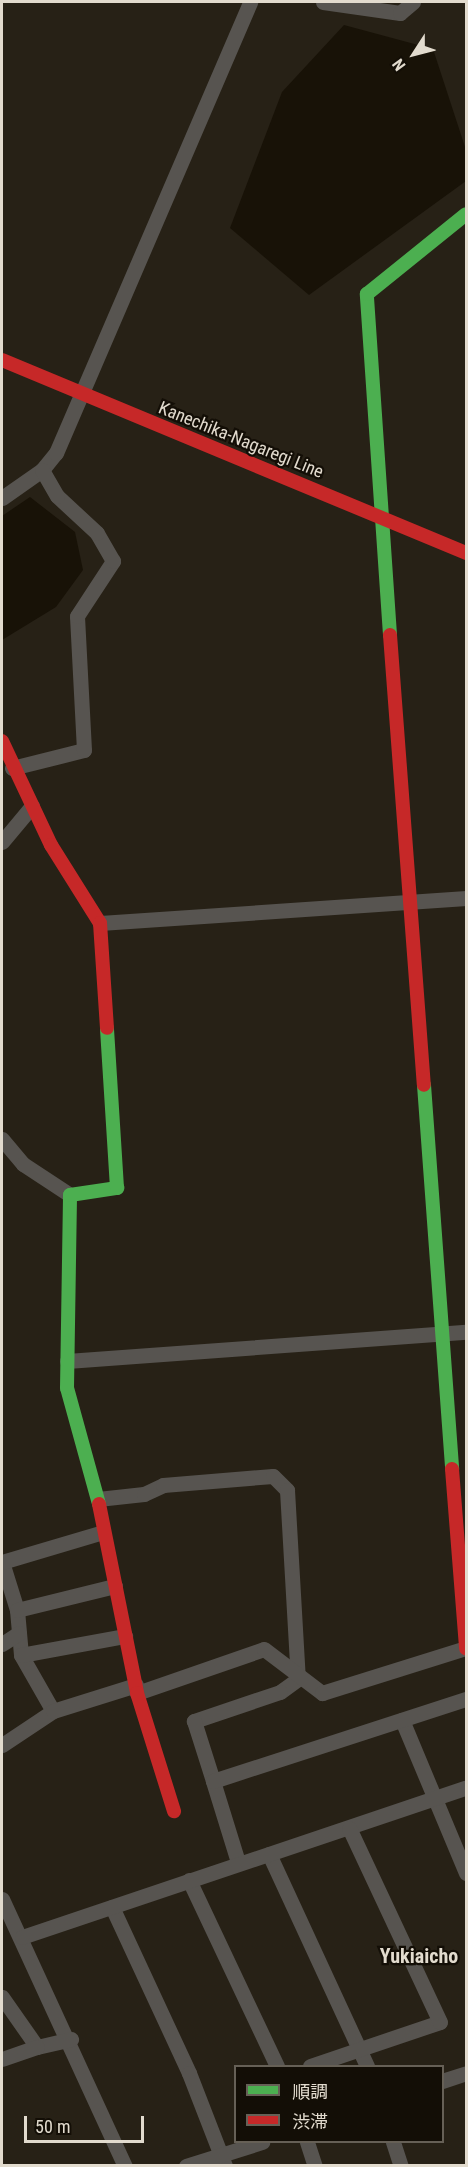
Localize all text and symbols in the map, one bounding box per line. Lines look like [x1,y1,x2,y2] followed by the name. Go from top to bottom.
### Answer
[384,24,444,84] north arrow
[388,55,410,74] text: N
[155,397,327,483] street label: Kanechika-Nagaregi Line
[380,1944,458,1968] district label: Yukiaicho
[234,2065,444,2143] legend
[292,2081,328,2102] text: 順調
[27,2104,147,2142] scale bar
[292,2111,328,2132] text: 渋滞
[35,2116,70,2137] text: 50 m

